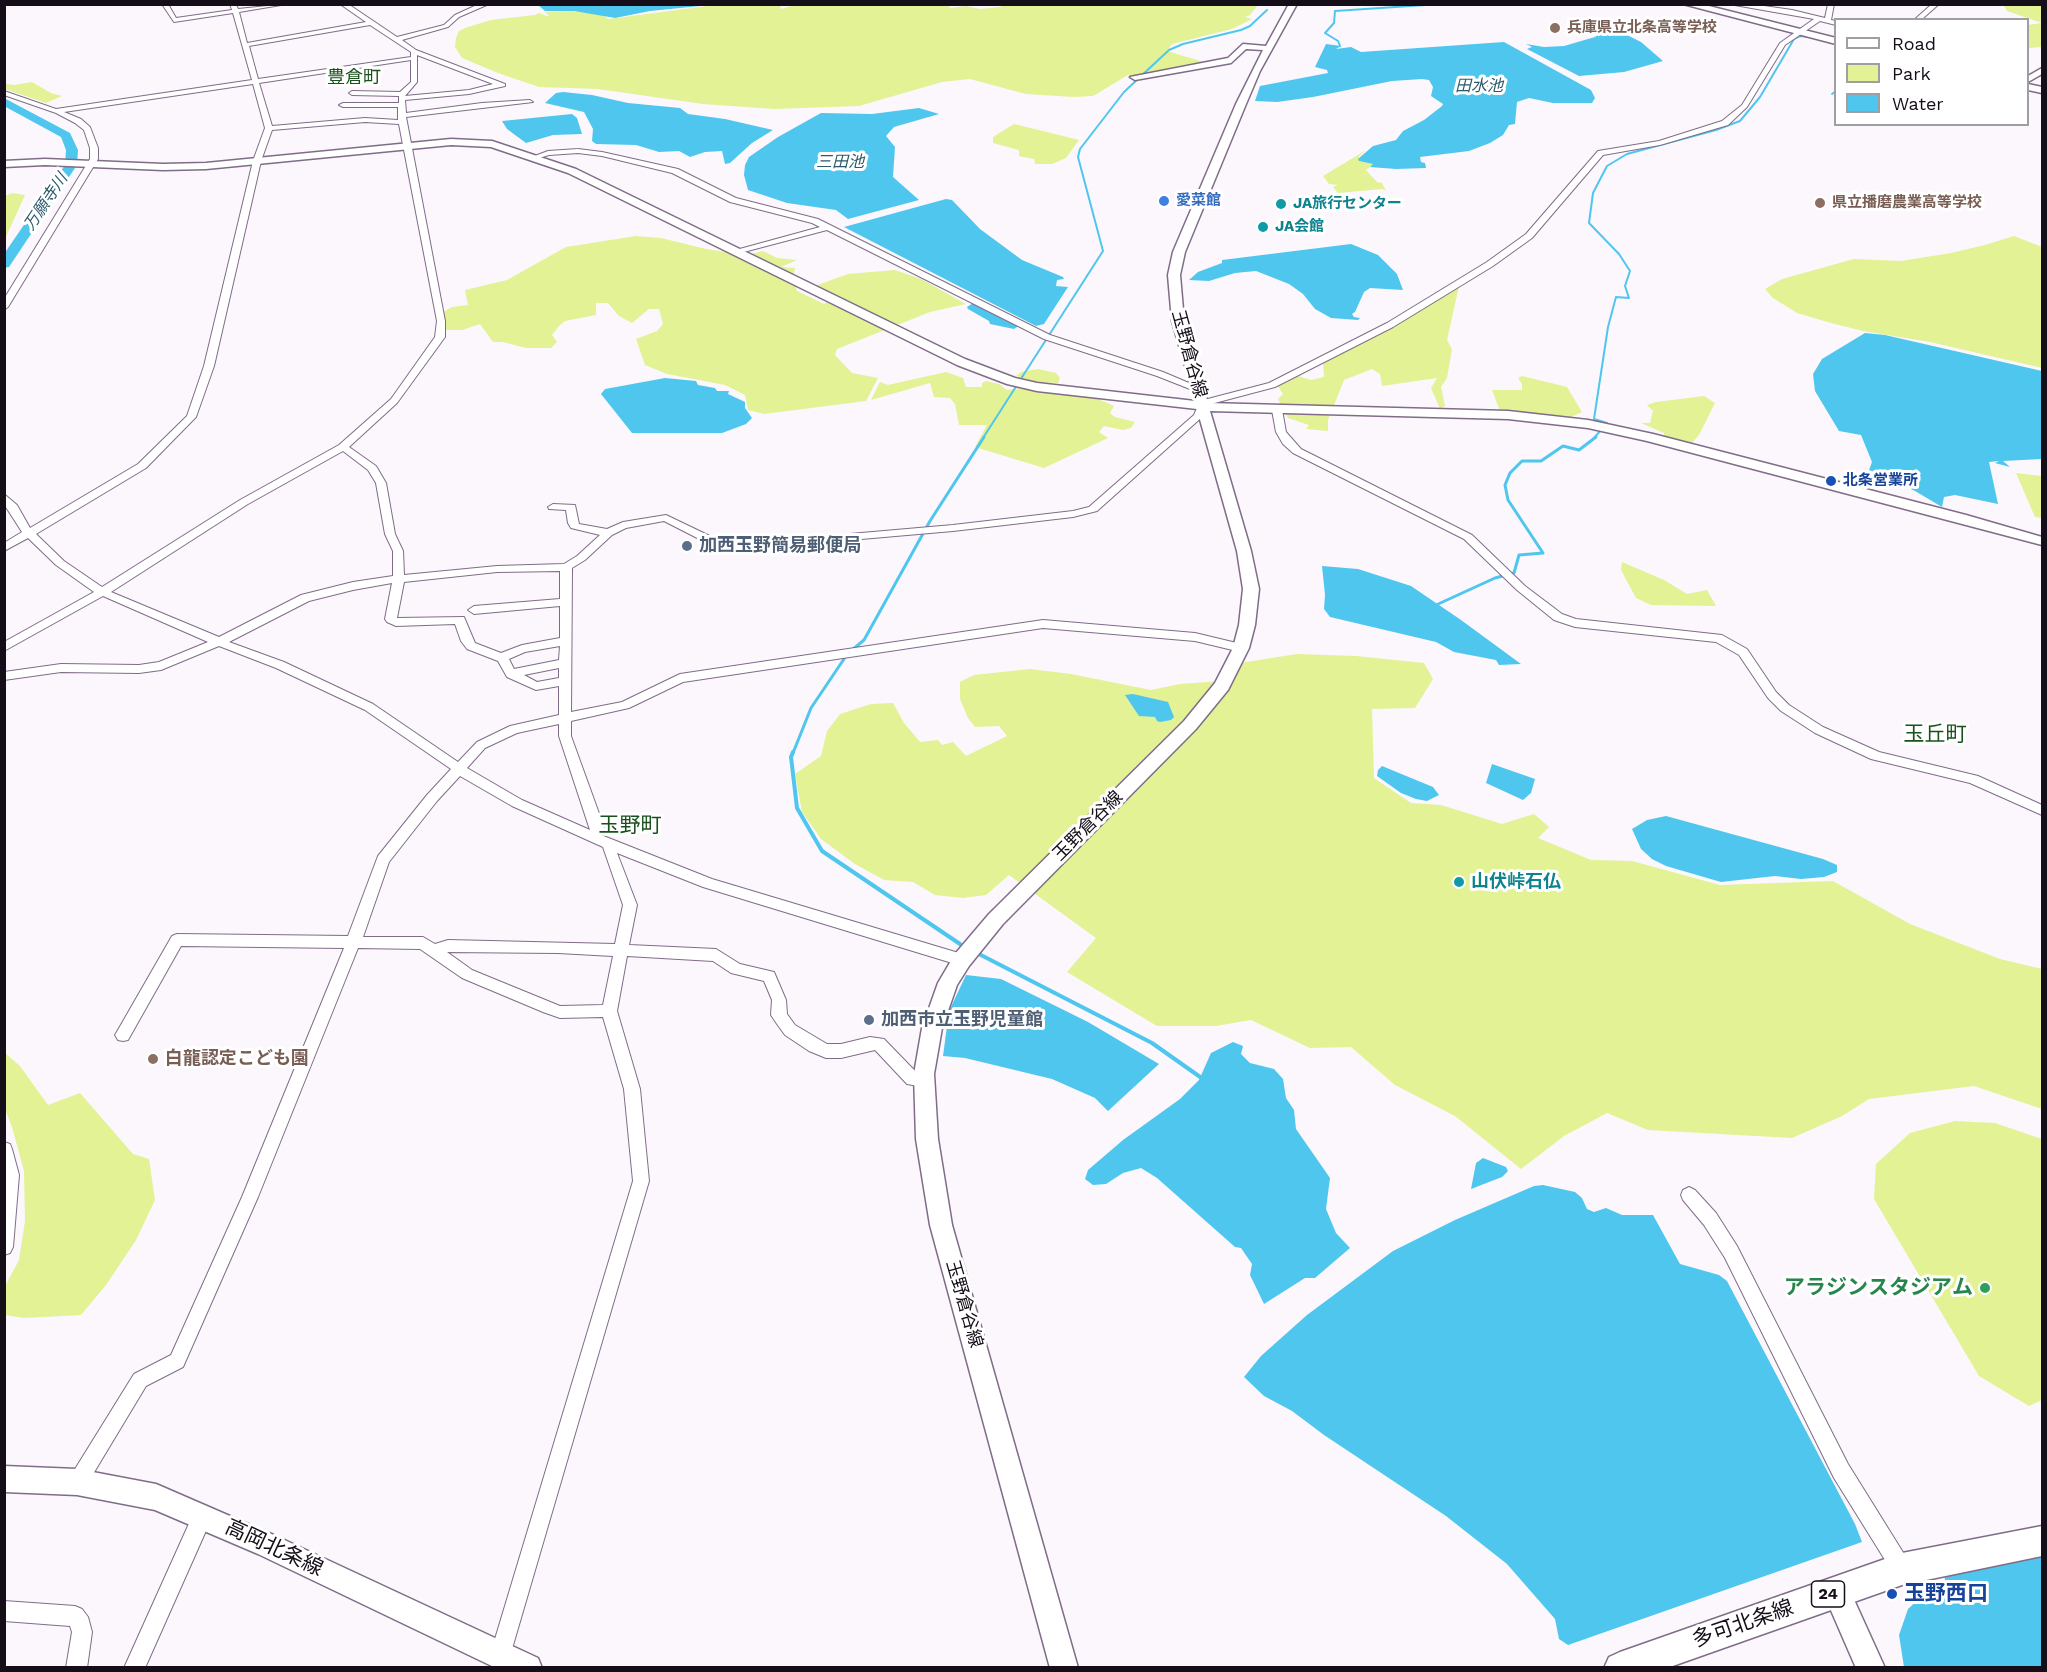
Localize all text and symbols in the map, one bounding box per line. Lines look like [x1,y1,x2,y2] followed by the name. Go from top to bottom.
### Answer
[1834,18,2029,126] legend
[1567,19,1717,37] place label: 兵庫県立北条高等学校
[1548,21,1562,35] marker: 兵庫県立北条高等学校
[1892,33,1936,54] text: Road
[1892,63,1931,84] text: Park
[327,67,381,89] district label: 豊倉町
[1455,76,1503,96] water label: 田水池
[1892,93,1944,114] text: Water
[816,152,864,172] water label: 三田池
[20,170,72,234] water label: 万願寺川
[1176,192,1221,210] place label: 愛菜館
[1157,194,1171,208] marker: 愛菜館
[1832,194,1982,212] place label: 県立播磨農業高等学校
[1293,195,1402,213] place label: JA旅行センター
[1813,196,1827,210] marker: 県立播磨農業高等学校
[1274,197,1288,211] marker: JA旅行センター
[1275,218,1324,236] place label: JA会館
[1256,220,1270,234] marker: JA会館
[1167,308,1211,400] street label: 玉野倉谷線
[1843,472,1918,490] place label: 北条営業所
[1824,474,1838,488] marker: 北条営業所
[699,535,861,557] place label: 加西玉野簡易郵便局
[680,539,694,553] marker: 加西玉野簡易郵便局
[1904,722,1966,748] district label: 玉丘町
[1049,787,1127,865] street label: 玉野倉谷線
[599,813,661,839] district label: 玉野町
[1471,871,1561,893] place label: 山伏峠石仏
[1452,875,1466,889] marker: 山伏峠石仏
[881,1009,1043,1031] place label: 加西市立玉野児童館
[862,1013,876,1027] marker: 加西市立玉野児童館
[165,1048,309,1070] place label: 白龍認定こども園
[146,1052,160,1066] marker: 白龍認定こども園
[941,1258,987,1350] street label: 玉野倉谷線
[1784,1275,1973,1301] place label: アラジンスタジアム
[1978,1281,1992,1295] marker: アラジンスタジアム
[221,1514,327,1582] street label: 高岡北条線
[1812,1581,1844,1607] road number: 24
[1904,1581,1988,1607] place label: 玉野西口
[1885,1587,1899,1601] marker: 玉野西口
[1689,1595,1797,1653] street label: 多可北条線

